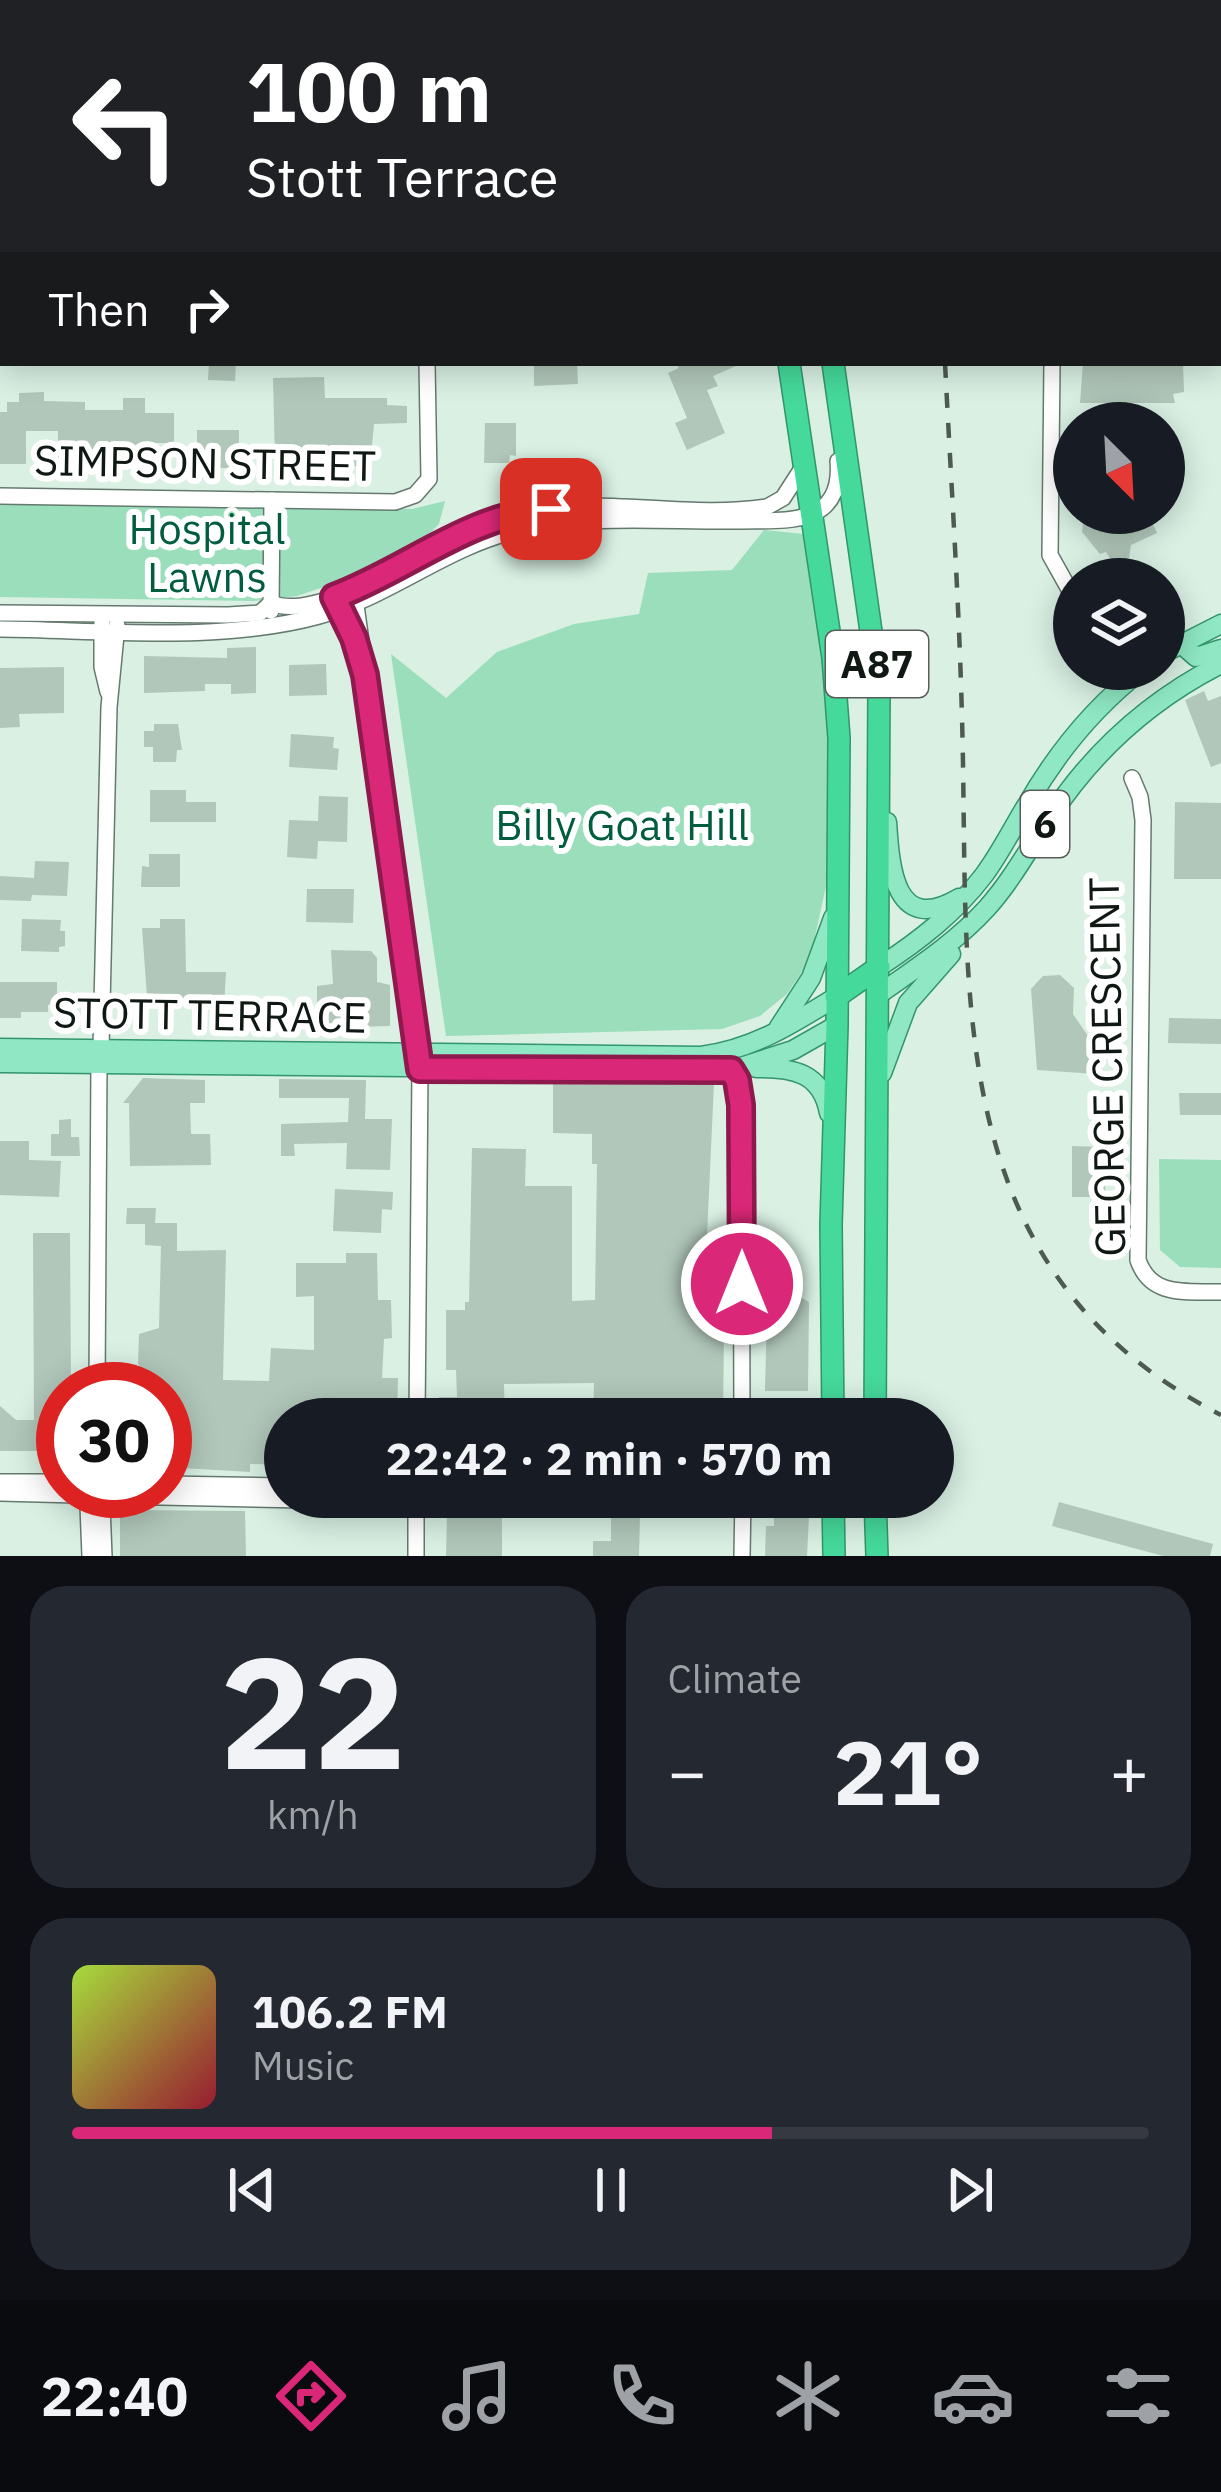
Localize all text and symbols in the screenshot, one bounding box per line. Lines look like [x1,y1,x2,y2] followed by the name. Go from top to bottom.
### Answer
[246,36,492,145] text: 100 m
[48,48,204,204] icon: left
[246,142,558,212] text: Stott Terrace
[174,276,240,342] icon: right
[48,280,150,338] text: Then
[1053,402,1185,534] north arrow
[1053,402,1185,690] map controls
[33,432,377,493] street label: SIMPSON STREET
[500,458,602,560] pin
[518,476,584,542] icon: arrive
[128,501,286,604] park label: Hospital Lawns
[1053,558,1185,690] button: layers
[826,631,928,697] road number: A87
[1021,791,1069,857] road number: 6
[495,797,749,852] park label: Billy Goat Hill
[1076,877,1137,1257] street label: GEORGE CRESCENT
[53,984,367,1045] street label: STOTT TERRACE
[679,1221,805,1347] position arrow
[36,1362,192,1518] speed limit sign: 30
[386,1429,832,1487] text: 22:42 · 2 min · 570 m
[219,1609,406,1812] text: 22
[668,1653,802,1704] text: Climate
[833,1713,983,1830] text: 21°
[668,1728,707,1814] text: −
[1109,1728,1149,1814] text: +
[267,1789,359,1840] text: km/h
[252,1982,448,2040] text: 106.2 FM
[252,2040,354,2091] text: Music
[219,2157,285,2223] icon: previous
[578,2157,644,2223] icon: pause
[937,2157,1003,2223] icon: next
[269,2354,353,2438] icon: directions
[435,2354,519,2438] icon: music
[600,2354,684,2438] icon: phone
[766,2354,850,2438] icon: climate
[931,2354,1015,2438] icon: car
[1096,2354,1180,2438] icon: filters
[41,2361,188,2431] text: 22:40

